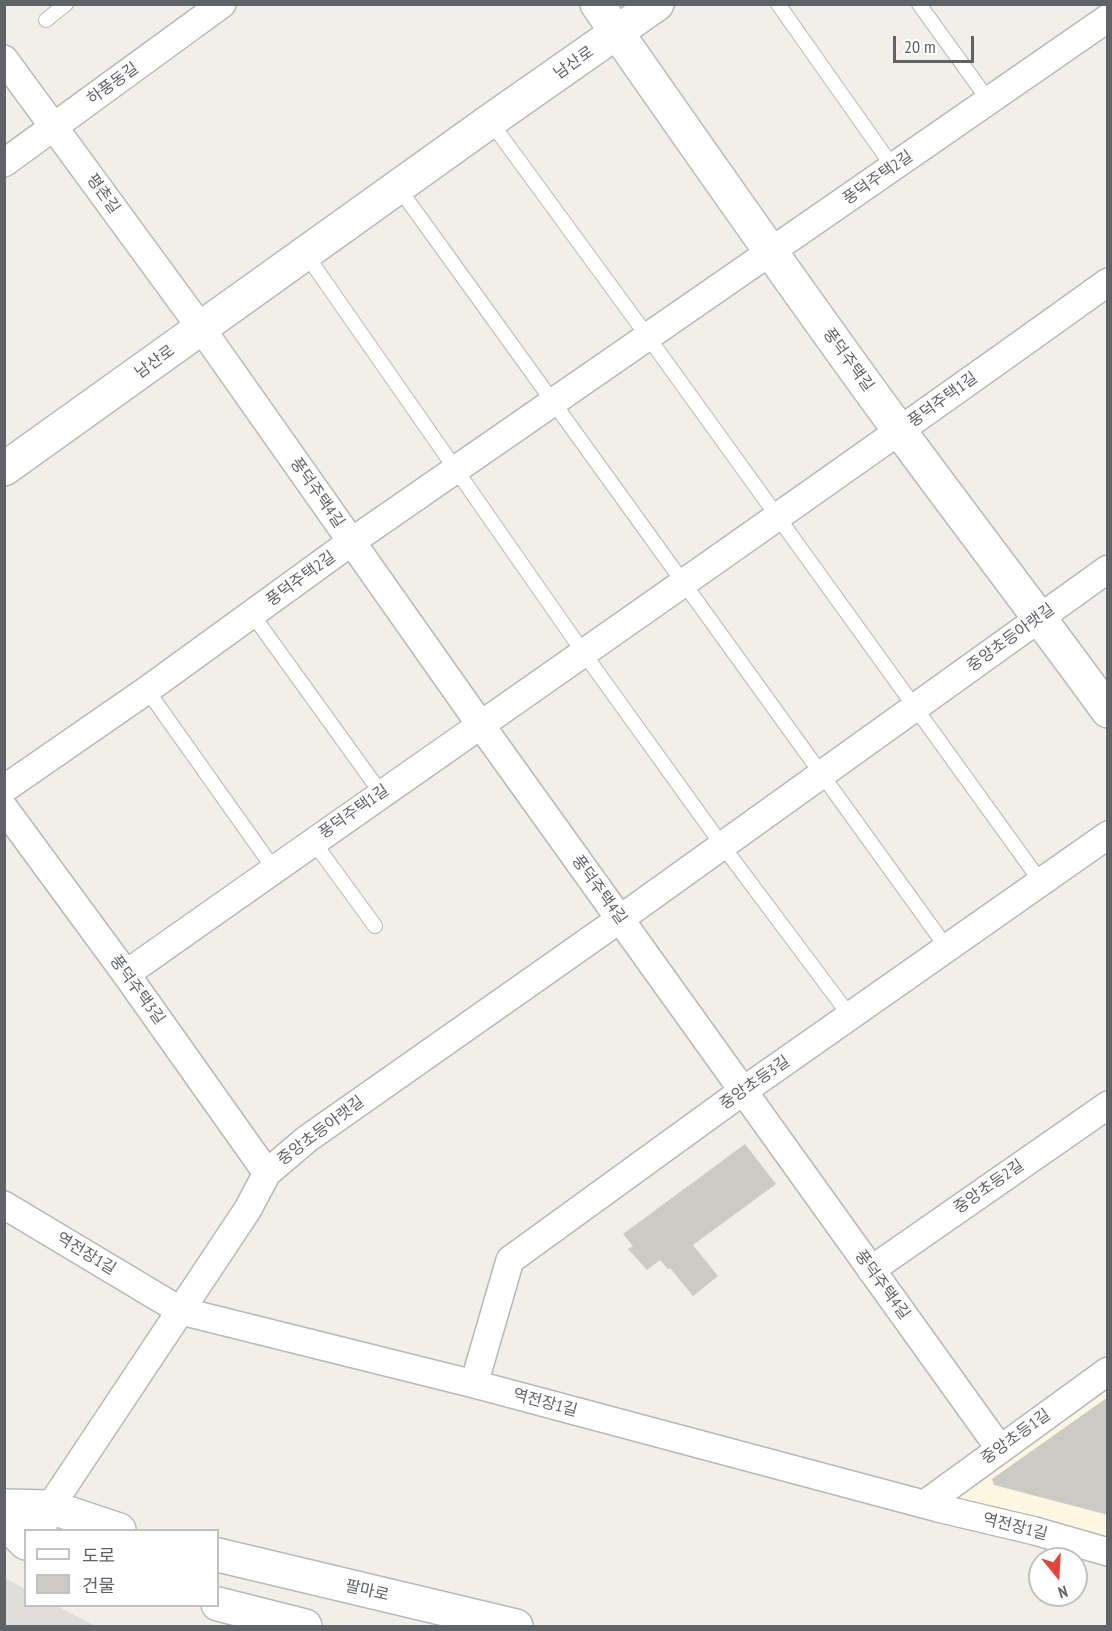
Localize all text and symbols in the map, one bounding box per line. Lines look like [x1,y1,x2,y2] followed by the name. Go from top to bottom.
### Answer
[896,24,977,62] scale bar
[904,35,936,58] text: 20 m
[550,42,598,84] street label: 남산로
[84,59,142,109] street label: 하풍동길
[839,147,917,209] street label: 풍덕주택2길
[82,170,124,218] street label: 평촌길
[819,325,877,395] street label: 풍덕주택길
[131,341,179,383] street label: 남산로
[905,368,981,432] street label: 풍덕주택1길
[286,454,348,532] street label: 풍덕주택4길
[263,547,339,611] street label: 풍덕주택2길
[964,600,1058,676] street label: 중앙초등아랫길
[315,781,393,843] street label: 풍덕주택1길
[567,852,631,928] street label: 풍덕주택4길
[105,952,169,1028] street label: 풍덕주택3길
[716,1052,794,1114] street label: 중앙초등3길
[274,1092,368,1170] street label: 중앙초등아랫길
[950,1156,1028,1218] street label: 중앙초등2길
[53,1229,119,1279] street label: 역전장1길
[850,1247,914,1323] street label: 풍덕주택4길
[511,1385,579,1421] street label: 역전장1길
[978,1405,1054,1469] street label: 중앙초등1길
[981,1510,1049,1544] street label: 역전장1길
[24,1529,219,1607] legend
[82,1544,115,1567] text: 도로
[1028,1547,1088,1607] north arrow
[82,1574,115,1597] text: 건물
[343,1577,391,1605] street label: 팔마로
[1056,1581,1070,1603] text: N

